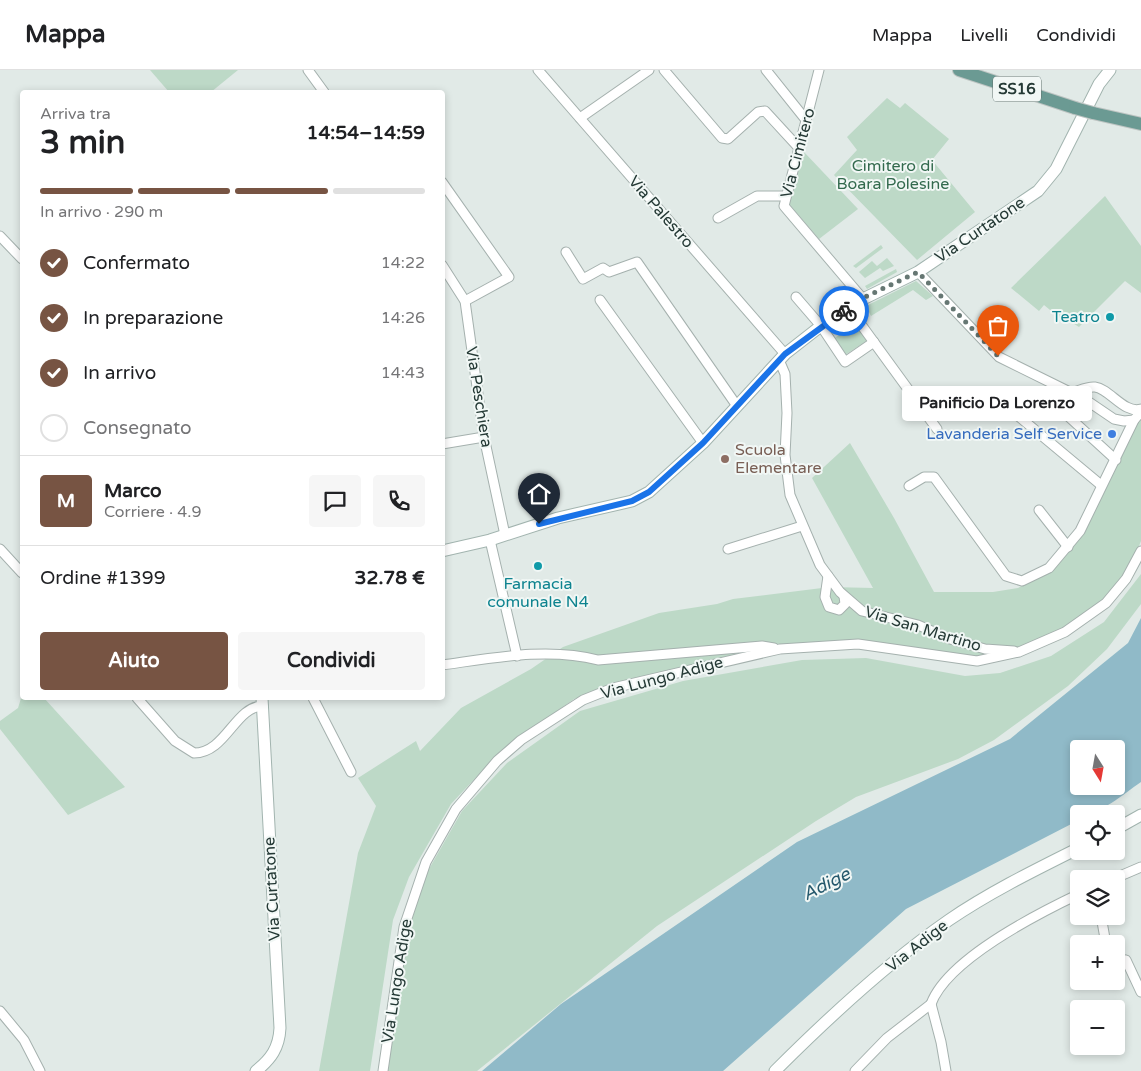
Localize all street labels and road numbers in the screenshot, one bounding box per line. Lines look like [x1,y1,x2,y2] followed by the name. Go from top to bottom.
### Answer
[993,76,1041,102] road number: SS16
[776,106,820,200] street label: Via Cimitero
[624,172,698,252] street label: Via Palestro
[931,193,1029,267] street label: Via Curtatone
[461,345,497,449] street label: Via Peschiera
[862,602,984,656] street label: Via San Martino
[599,652,725,704] street label: Via Lungo Adige
[259,836,285,942] street label: Via Curtatone
[882,916,952,976] street label: Via Adige
[377,917,417,1045] street label: Via Lungo Adige

